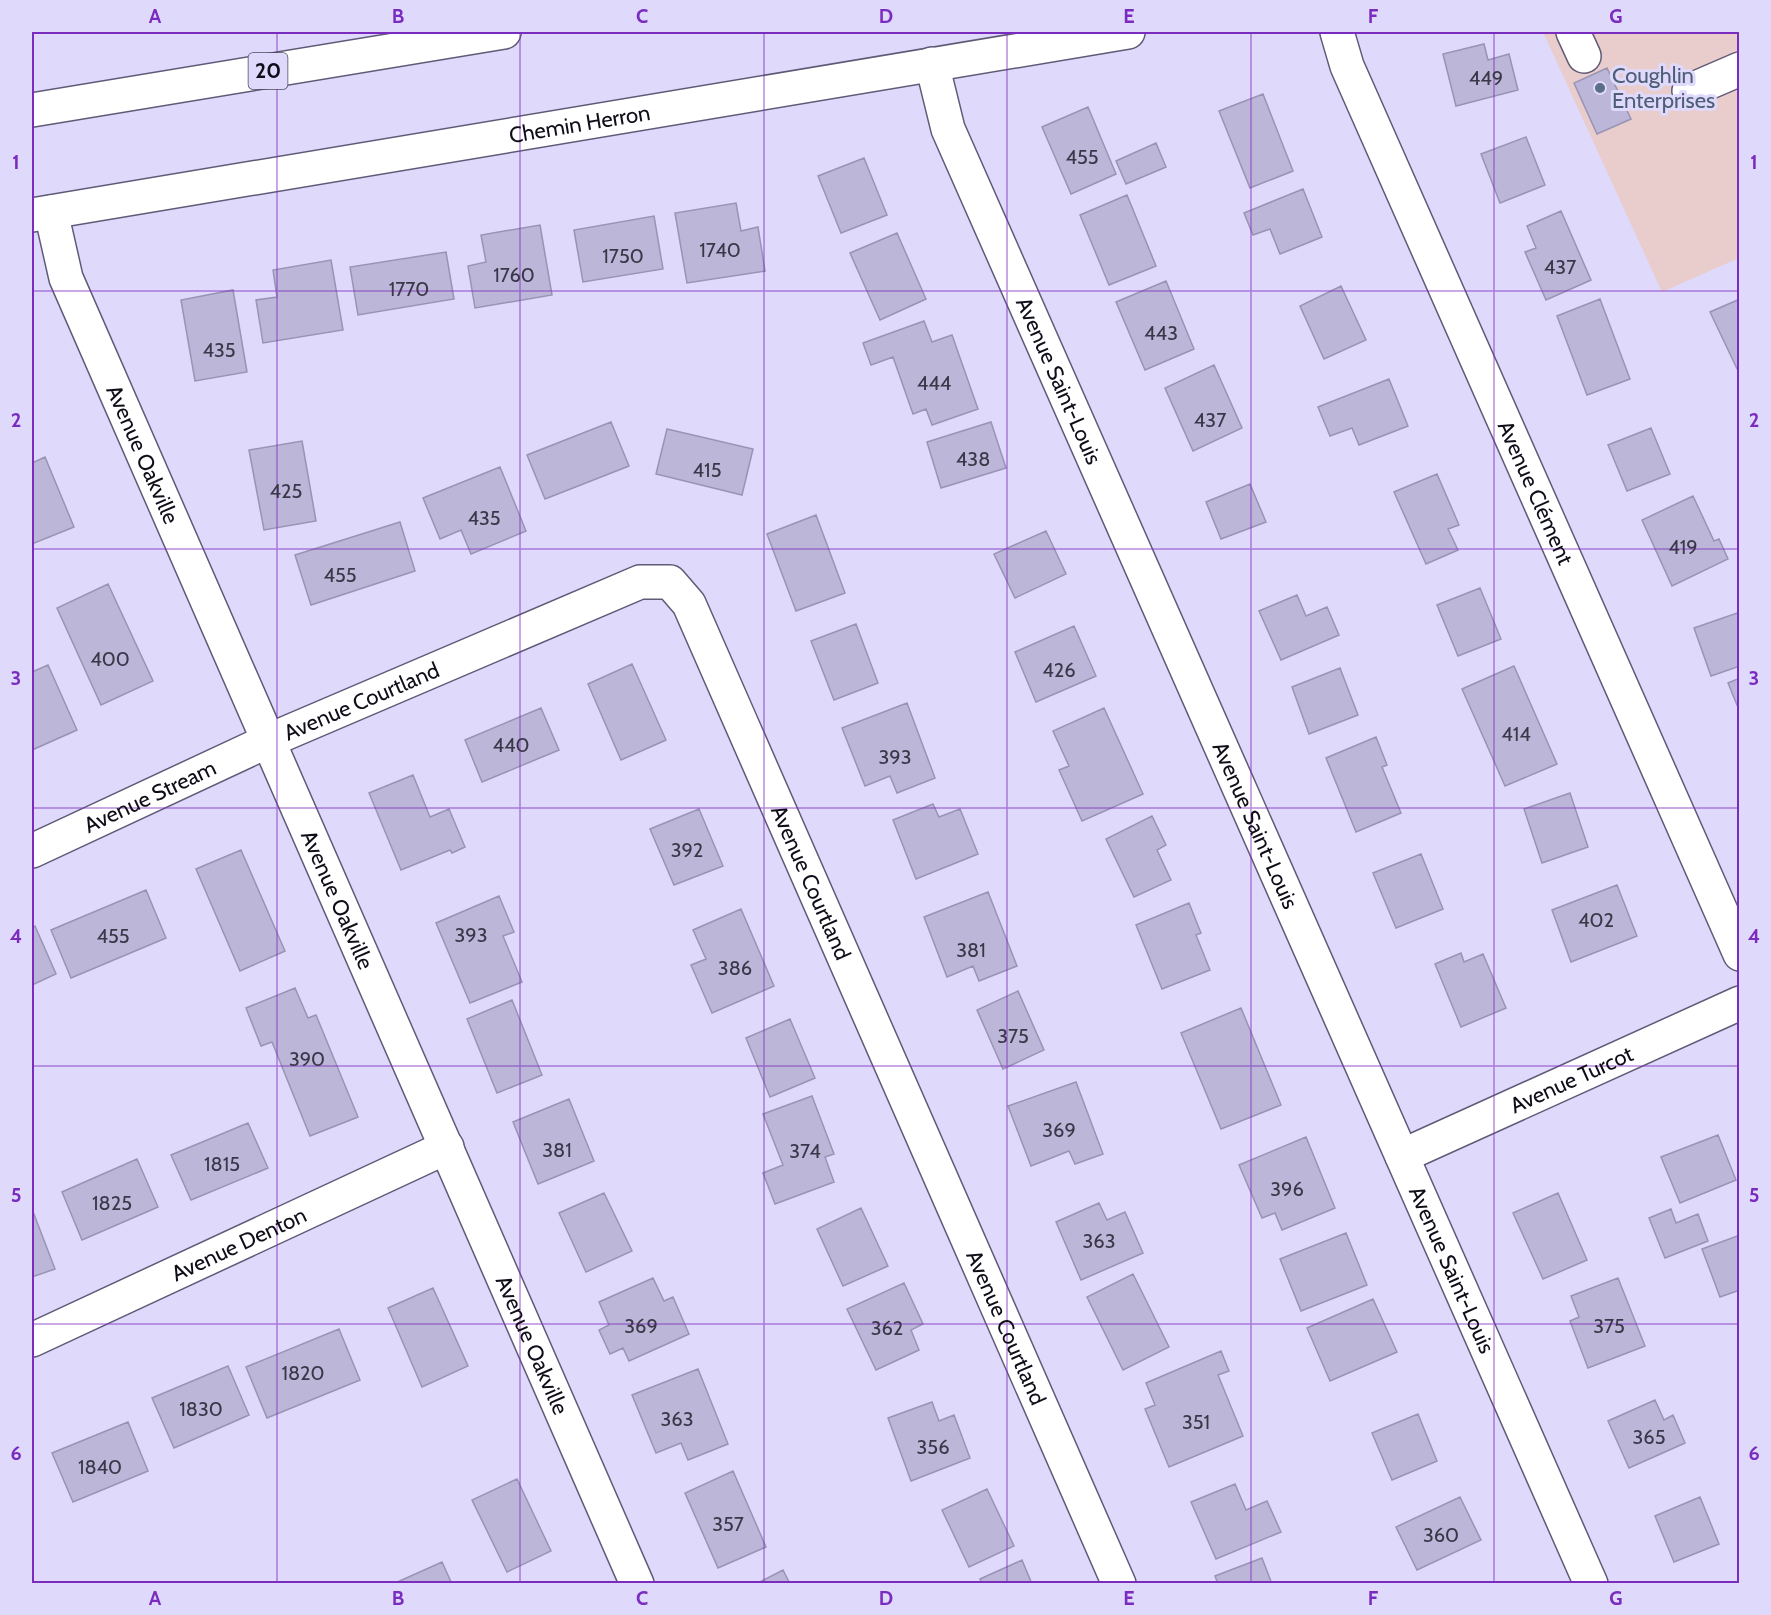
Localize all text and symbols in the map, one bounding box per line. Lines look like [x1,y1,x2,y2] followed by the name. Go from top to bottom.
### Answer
[149,4,162,28] text: A
[392,4,404,28] text: B
[636,4,648,28] text: C
[879,4,893,28] text: D
[1123,4,1135,28] text: E
[1368,4,1379,28] text: F
[1609,4,1623,28] text: G
[248,53,288,89] road number: 20
[1612,62,1715,114] place label: Coughlin Enterprises
[1469,66,1503,90] house number: 449
[1593,81,1607,95] marker: Coughlin Enterprises
[507,99,652,149] street label: Chemin Herron
[1065,145,1099,169] house number: 455
[12,150,20,174] text: 1
[1750,150,1758,174] text: 1
[699,238,741,262] house number: 1740
[602,244,644,268] house number: 1750
[1544,255,1576,279] house number: 437
[493,263,535,287] house number: 1760
[389,277,429,301] house number: 1770
[1010,293,1107,469] street label: Avenue Saint-Louis
[1144,321,1178,345] house number: 443
[202,338,236,362] house number: 435
[917,371,952,395] house number: 444
[100,381,185,528] street label: Avenue Oakville
[11,408,21,432] text: 2
[1194,408,1226,432] house number: 437
[1749,408,1759,432] text: 2
[1492,417,1579,570] street label: Avenue Clément
[956,447,990,471] house number: 438
[693,458,721,482] house number: 415
[270,479,302,503] house number: 425
[467,506,501,530] house number: 435
[1668,535,1698,559] house number: 419
[323,563,357,587] house number: 455
[90,647,130,671] house number: 400
[280,656,443,747] street label: Avenue Courtland
[1042,658,1076,682] house number: 426
[11,666,21,690] text: 3
[1749,666,1759,690] text: 3
[1501,722,1531,746] house number: 414
[492,733,530,757] house number: 440
[1206,738,1304,913] street label: Avenue Saint-Louis
[879,745,912,769] house number: 393
[80,754,220,839] street label: Avenue Stream
[765,801,856,964] street label: Avenue Courtland
[295,826,379,973] street label: Avenue Oakville
[671,838,703,862] house number: 392
[1578,908,1614,932] house number: 402
[455,923,488,947] house number: 393
[10,924,22,948] text: 4
[96,924,130,948] house number: 455
[1748,924,1760,948] text: 4
[956,938,986,962] house number: 381
[718,956,752,980] house number: 386
[997,1024,1029,1048] house number: 375
[1506,1040,1638,1119] street label: Avenue Turcot
[289,1047,325,1071] house number: 390
[1042,1118,1076,1142] house number: 369
[542,1138,572,1162] house number: 381
[789,1139,821,1163] house number: 374
[204,1152,240,1176] house number: 1815
[1270,1177,1304,1201] house number: 396
[1403,1182,1500,1358] street label: Avenue Saint-Louis
[11,1183,21,1207] text: 5
[1749,1183,1759,1207] text: 5
[92,1191,132,1215] house number: 1825
[167,1201,311,1287] street label: Avenue Denton
[1083,1229,1116,1253] house number: 363
[960,1246,1052,1409] street label: Avenue Courtland
[490,1271,574,1419] street label: Avenue Oakville
[624,1314,658,1338] house number: 369
[1593,1314,1625,1338] house number: 375
[871,1316,903,1340] house number: 362
[281,1361,325,1385] house number: 1820
[179,1397,223,1421] house number: 1830
[661,1407,694,1431] house number: 363
[1182,1410,1210,1434] house number: 351
[1633,1425,1666,1449] house number: 365
[917,1435,950,1459] house number: 356
[10,1441,22,1465] text: 6
[1748,1441,1760,1465] text: 6
[78,1455,122,1479] house number: 1840
[712,1512,744,1536] house number: 357
[1423,1523,1459,1547] house number: 360
[149,1586,162,1610] text: A
[392,1586,404,1610] text: B
[636,1586,648,1610] text: C
[879,1586,893,1610] text: D
[1123,1586,1135,1610] text: E
[1368,1586,1379,1610] text: F
[1609,1586,1623,1610] text: G

